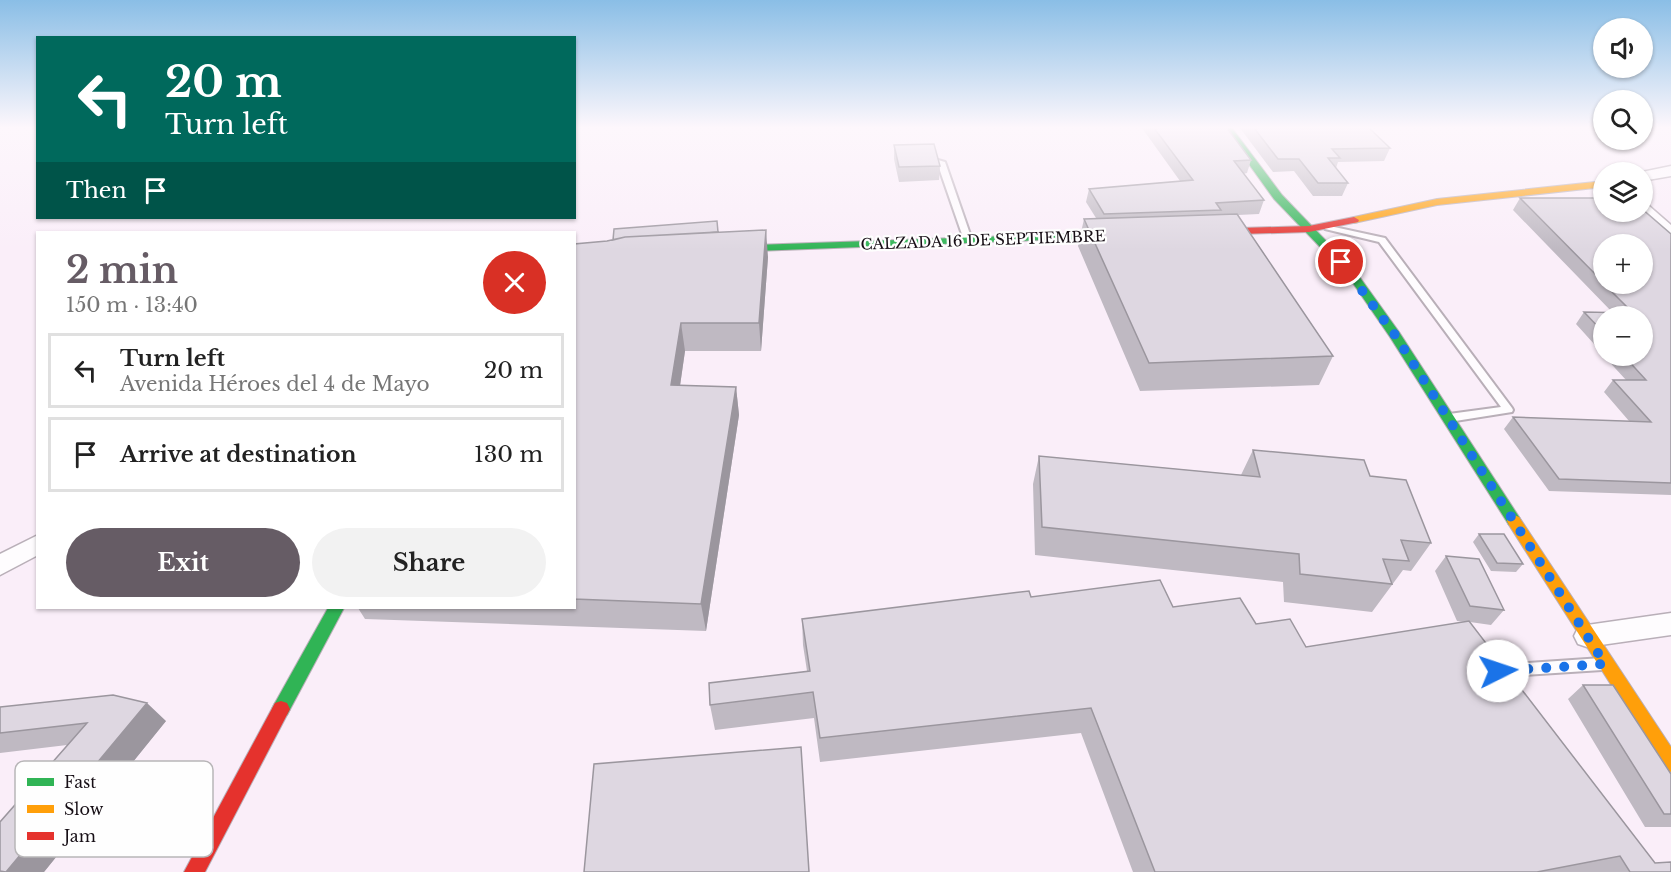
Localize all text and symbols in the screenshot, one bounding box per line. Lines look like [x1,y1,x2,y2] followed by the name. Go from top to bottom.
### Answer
[1593,18,1653,366] map controls
[1593,18,1653,78] button: sound
[165,56,282,108] text: 20 m
[66,60,144,138] icon: left
[1593,90,1653,150] button: search
[165,108,288,141] text: Turn left
[1593,162,1653,222] button: layers
[139,174,172,207] icon: arrive
[66,177,127,204] text: Then
[860,226,1106,254] street label: CALZADA 16 DE SEPTIEMBRE
[1593,234,1653,294] button: +
[1315,236,1366,287] pin
[1324,245,1357,278] icon: arrive
[66,248,178,293] text: 2 min
[483,251,546,314] button: close
[66,293,198,317] text: 150 m · 13:40
[1593,306,1653,366] button: −
[120,345,225,372] text: Turn left
[69,354,102,387] icon: left
[484,357,543,384] text: 20 m
[120,372,430,396] text: Avenida Héroes del 4 de Mayo
[69,438,102,471] icon: arrive
[120,441,357,468] text: Arrive at destination
[474,441,543,468] text: 130 m
[66,528,300,597] button: Exit
[312,528,546,597] button: Share
[1466,639,1530,703] position arrow
[15,761,213,857] legend
[64,772,96,792] text: Fast
[64,799,104,819] text: Slow
[62,826,96,846] text: Jam

